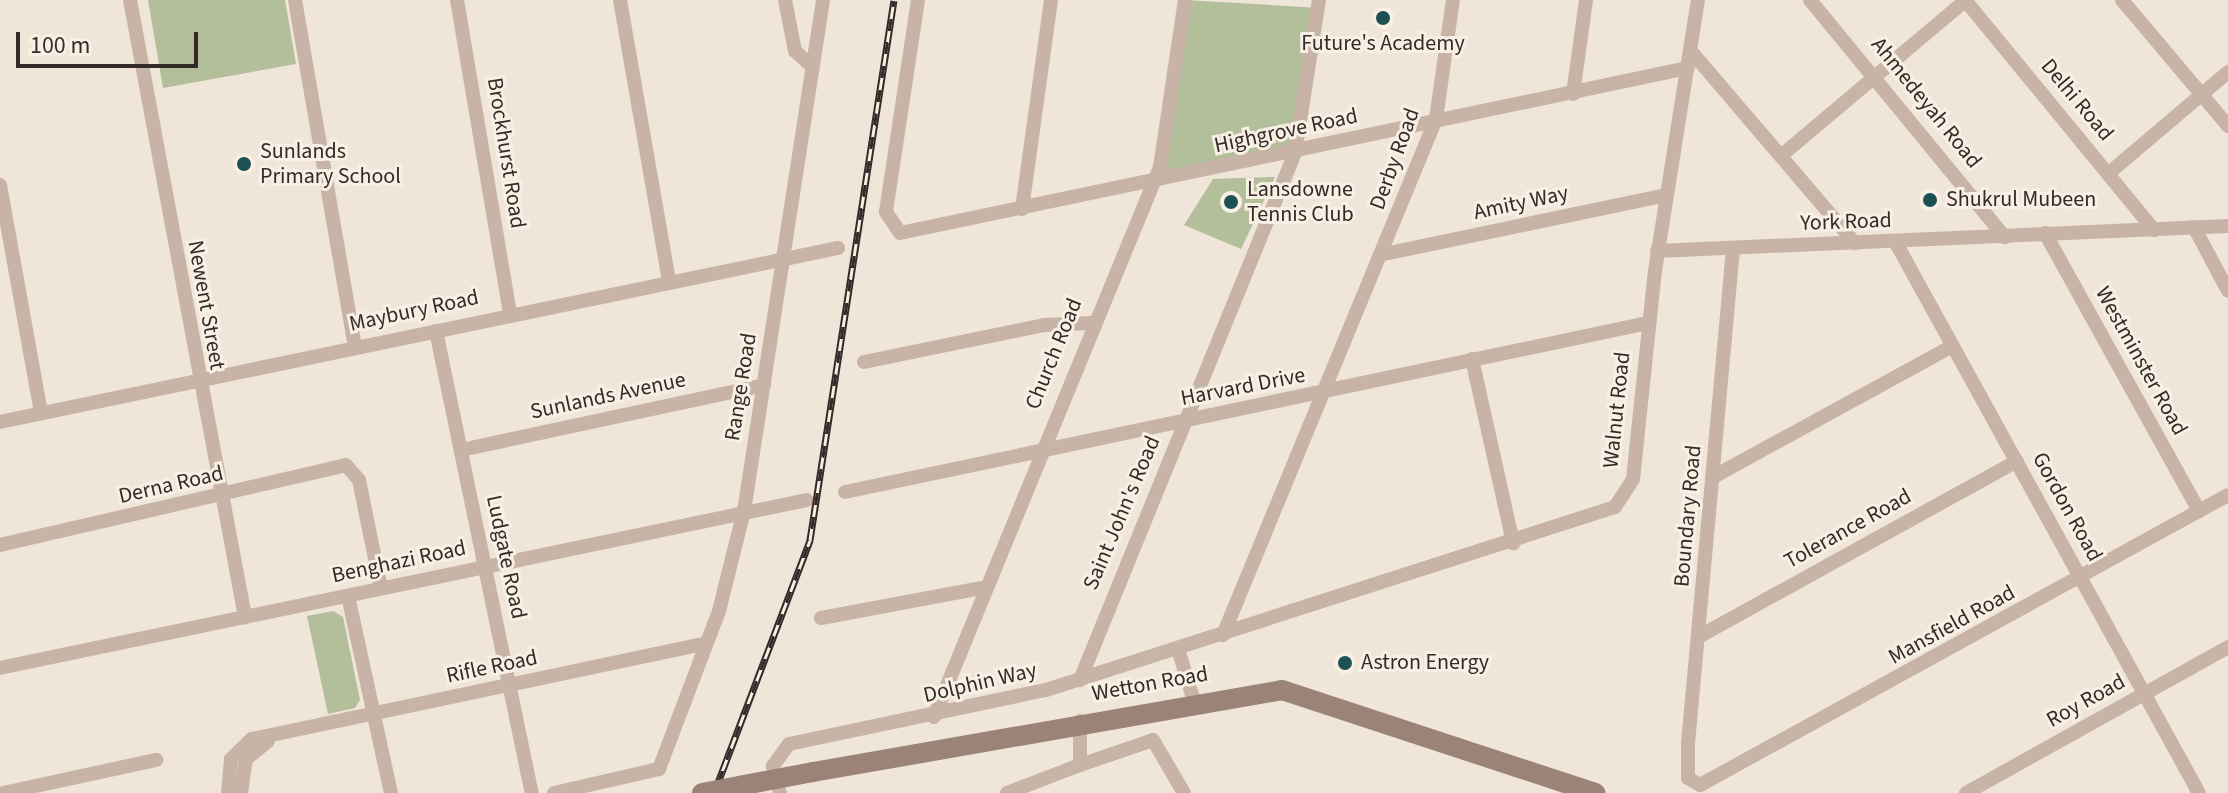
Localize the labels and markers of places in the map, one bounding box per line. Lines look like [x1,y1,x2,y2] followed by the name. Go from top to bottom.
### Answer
[1374,9,1392,27] marker: Future's Academy
[1301,31,1465,57] place label: Future's Academy
[260,138,401,190] place label: Sunlands Primary School
[235,155,253,173] marker: Sunlands Primary School
[1247,176,1354,228] place label: Lansdowne Tennis Club
[1946,187,2096,213] place label: Shukrul Mubeen
[1921,191,1939,209] marker: Shukrul Mubeen
[1222,193,1240,211] marker: Lansdowne Tennis Club
[1361,650,1489,676] place label: Astron Energy
[1336,654,1354,672] marker: Astron Energy

